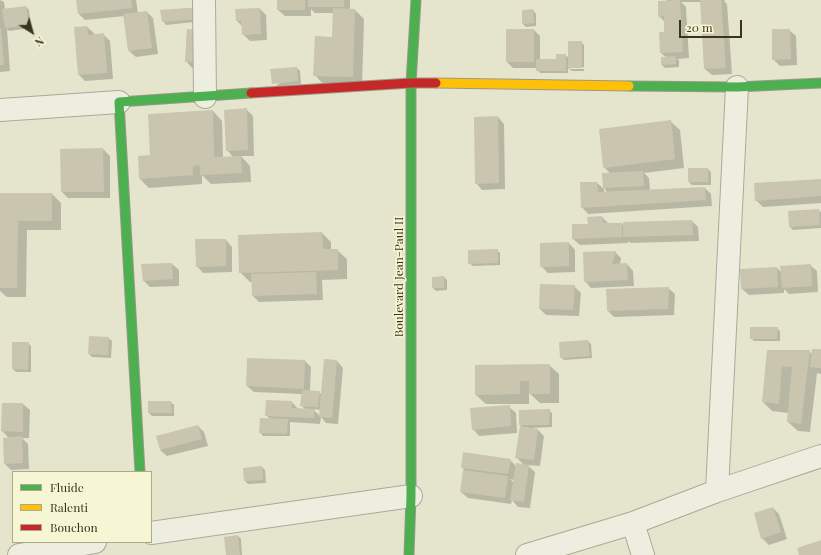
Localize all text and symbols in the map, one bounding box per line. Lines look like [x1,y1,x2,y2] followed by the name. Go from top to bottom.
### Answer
[12,12,52,52] north arrow
[681,12,744,38] scale bar
[686,19,713,35] text: 20 m
[32,34,47,50] text: N
[392,217,406,337] street label: Boulevard Jean-Paul II
[12,471,152,543] legend
[50,479,84,495] text: Fluide
[50,499,88,515] text: Ralenti
[50,519,98,535] text: Bouchon

